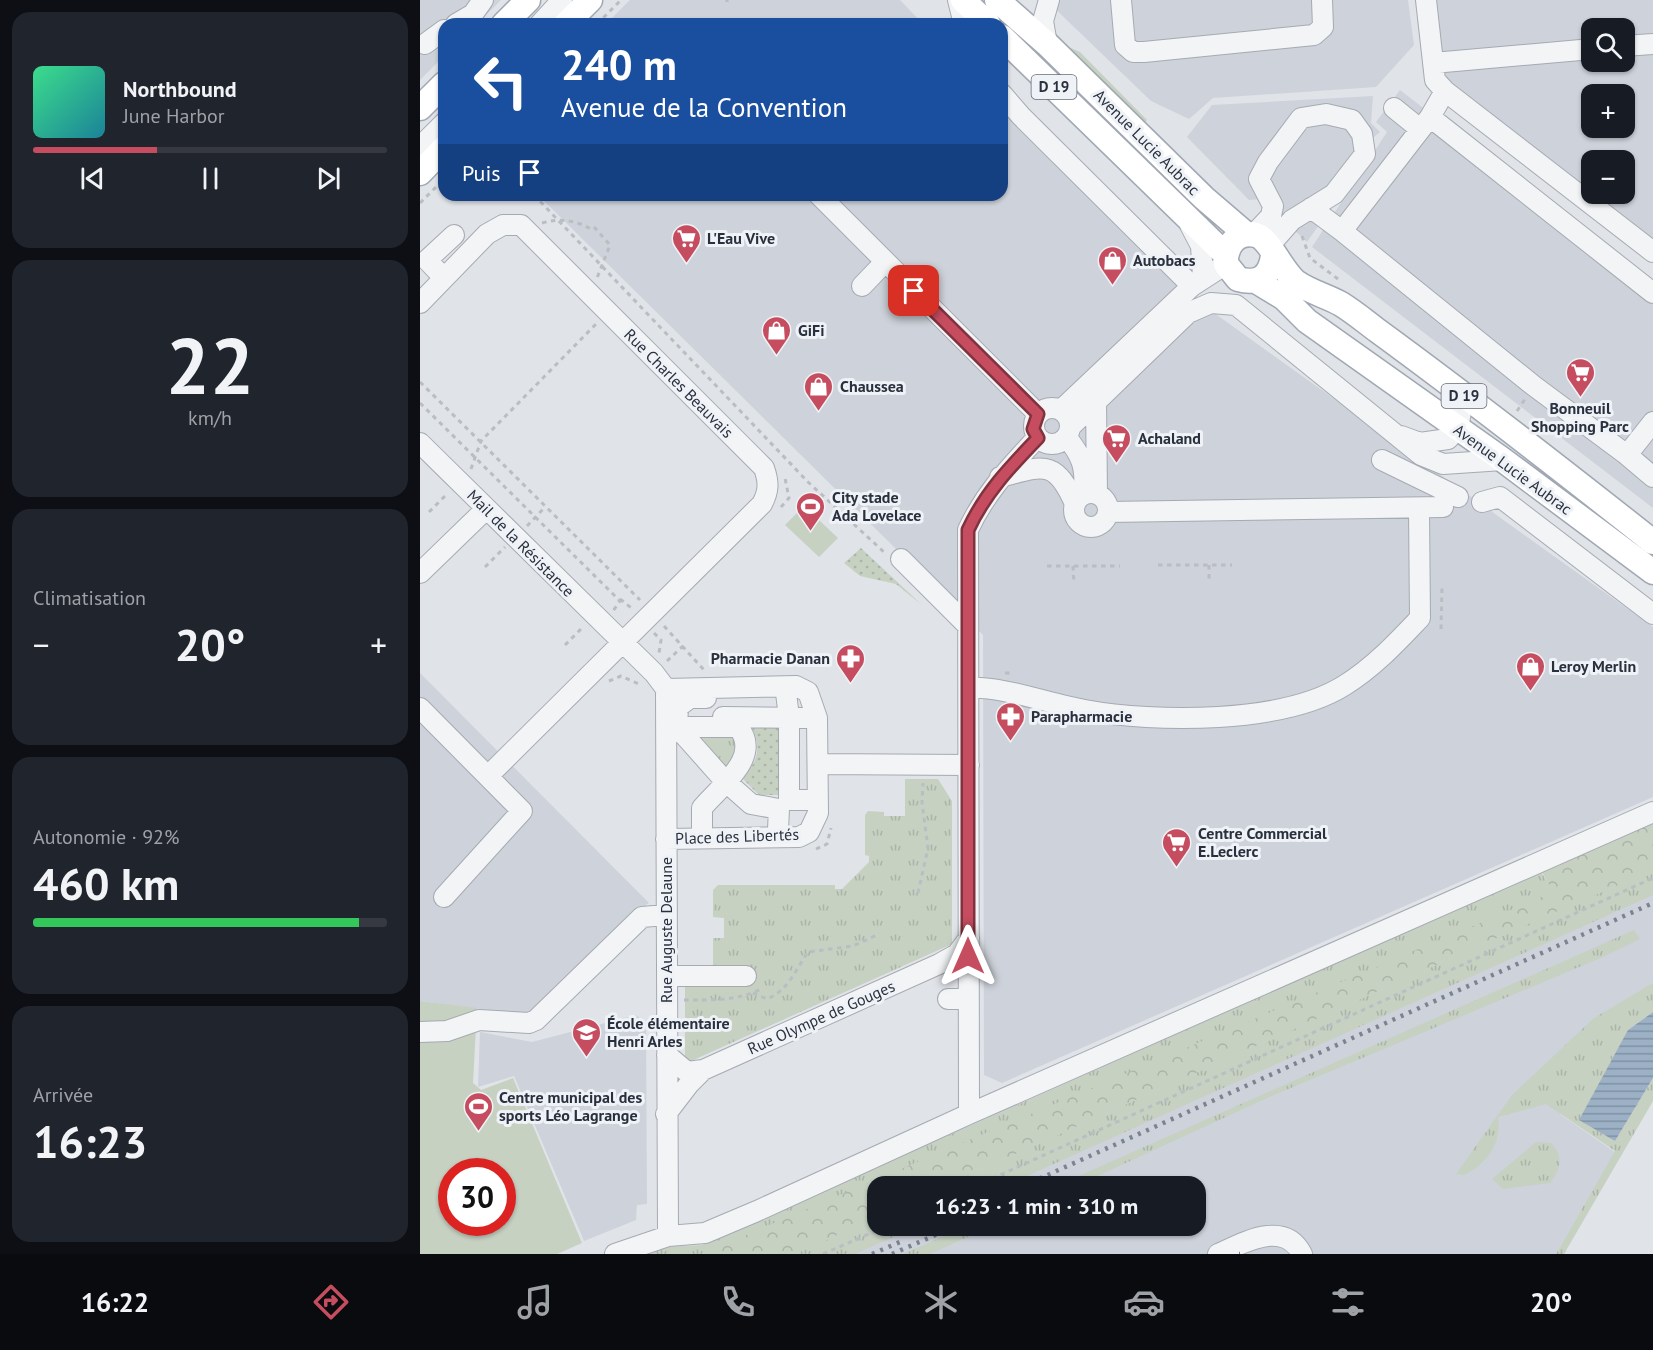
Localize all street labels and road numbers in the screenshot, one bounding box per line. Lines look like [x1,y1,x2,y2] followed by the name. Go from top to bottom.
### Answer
[1032,75,1076,99] road number: D 19
[1090,85,1204,199] street label: Avenue Lucie Aubrac
[620,324,738,442] street label: Rue Charles Beauvais
[1442,384,1486,408] road number: D 19
[1450,419,1576,519] street label: Avenue Lucie Aubrac
[463,485,579,601] street label: Mail de la Résistance
[675,824,800,848] street label: Place des Libertés
[656,857,676,1003] street label: Rue Auguste Delaune
[744,975,898,1058] street label: Rue Olympe de Gouges

